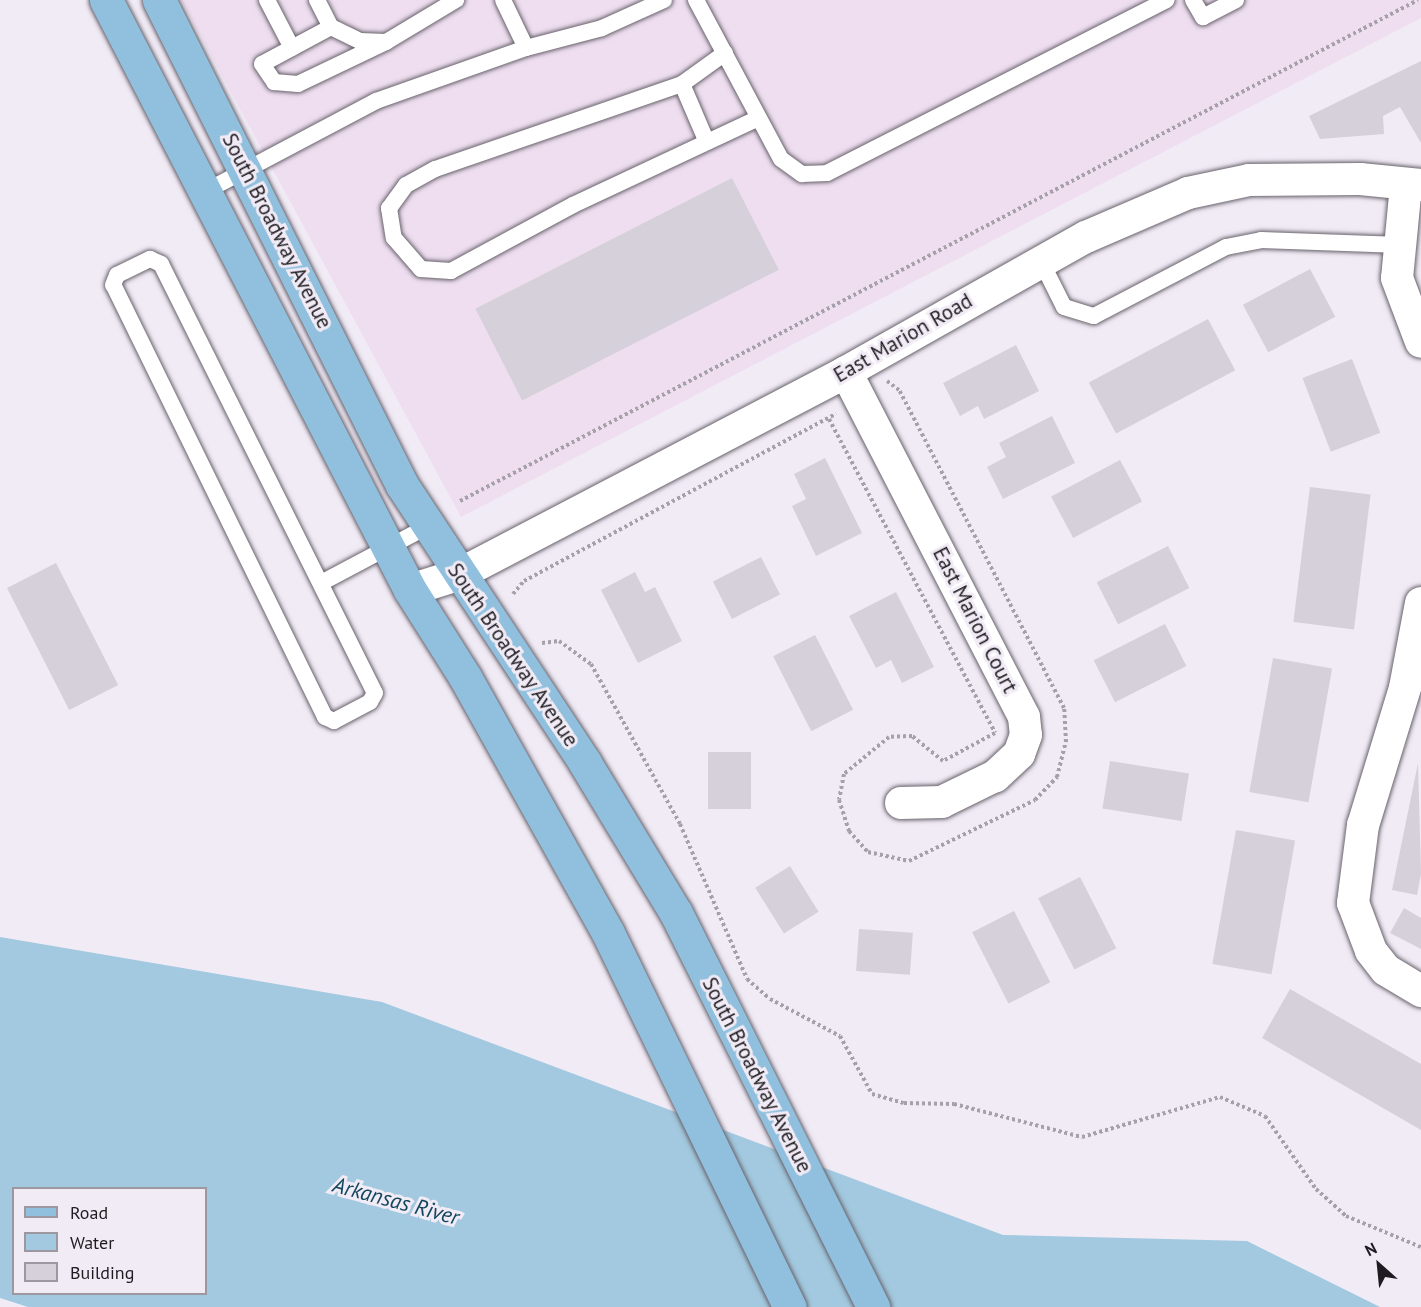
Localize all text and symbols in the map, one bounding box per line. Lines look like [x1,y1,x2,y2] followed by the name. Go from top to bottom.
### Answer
[216,129,338,333] street label: South Broadway Avenue
[829,288,977,388] street label: East Marion Road
[927,543,1023,697] street label: East Marion Court
[442,558,584,752] street label: South Broadway Avenue
[696,973,818,1177] street label: South Broadway Avenue
[330,1171,462,1231] water label: Arkansas River
[12,1187,207,1295] legend
[70,1201,108,1224] text: Road
[70,1231,114,1254] text: Water
[1349,1235,1409,1295] north arrow
[1362,1238,1380,1260] text: N
[70,1261,134,1284] text: Building

